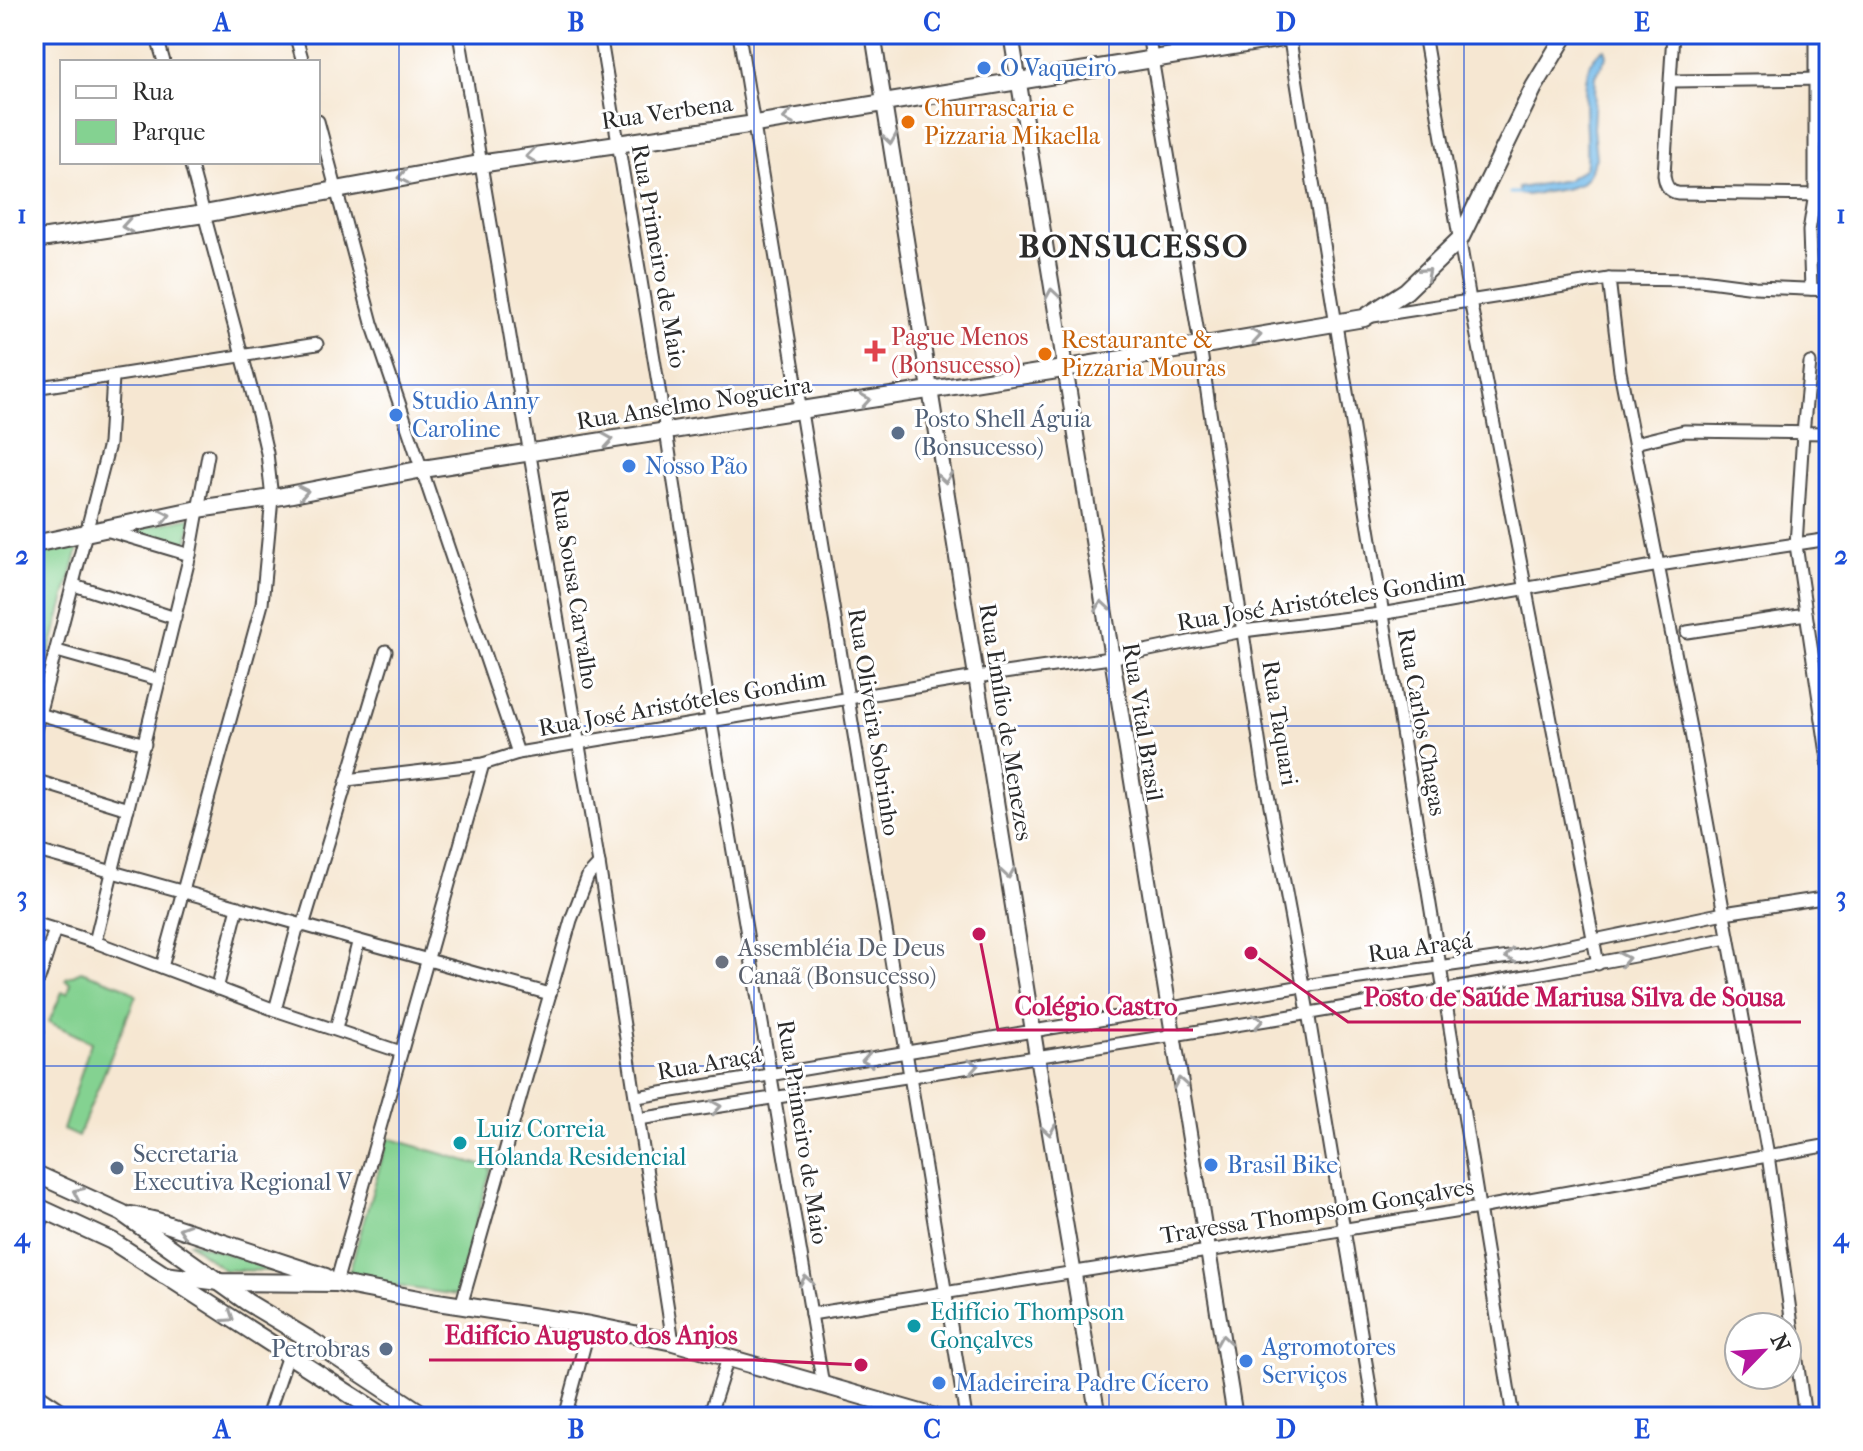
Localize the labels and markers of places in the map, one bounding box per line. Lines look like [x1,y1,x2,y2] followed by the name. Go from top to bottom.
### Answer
[1000,54,1116,82] place label: O Vaqueiro
[975,59,993,77] marker: O Vaqueiro
[924,94,1101,150] place label: Churrascaria e Pizzaria Mikaella
[899,113,917,131] marker: Churrascaria e Pizzaria Mikaella
[891,323,1029,379] place label: Pague Menos (Bonsucesso)
[1061,326,1226,382] place label: Restaurante & Pizzaria Mouras
[866,342,884,360] marker: Pague Menos (Bonsucesso)
[1036,345,1054,363] marker: Restaurante & Pizzaria Mouras
[412,387,540,443] place label: Studio Anny Caroline
[914,404,1092,461] place label: Posto Shell Águia (Bonsucesso)
[387,406,405,424] marker: Studio Anny Caroline
[889,424,907,442] marker: Posto Shell Águia (Bonsucesso)
[645,452,748,480] place label: Nosso Pão
[620,457,638,475] marker: Nosso Pão
[737,934,945,990] place label: Assembléia De Deus Canaã (Bonsucesso)
[713,953,731,971] marker: Assembléia De Deus Canaã (Bonsucesso)
[1348,972,1801,1022] callout: Posto de Saúde Mariusa Silva de Sousa
[998,980,1193,1030] callout: Colégio Castro
[476,1115,687,1171] place label: Luiz Correia Holanda Residencial
[451,1134,469,1152] marker: Luiz Correia Holanda Residencial
[133,1140,354,1196] place label: Secretaria Executiva Regional V
[1227,1151,1338,1179] place label: Brasil Bike
[1202,1156,1220,1174] marker: Brasil Bike
[108,1159,126,1177] marker: Secretaria Executiva Regional V
[930,1298,1124,1355] place label: Edifício Thompson Gonçalves
[429,1310,754,1360] callout: Edifício Augusto dos Anjos
[905,1317,923,1335] marker: Edifício Thompson Gonçalves
[1261,1333,1396,1390] place label: Agromotores Serviços
[271,1335,370,1363] place label: Petrobras
[377,1340,395,1358] marker: Petrobras
[1237,1352,1255,1370] marker: Agromotores Serviços
[955,1369,1209,1397] place label: Madeireira Padre Cícero
[930,1374,948,1392] marker: Madeireira Padre Cícero

